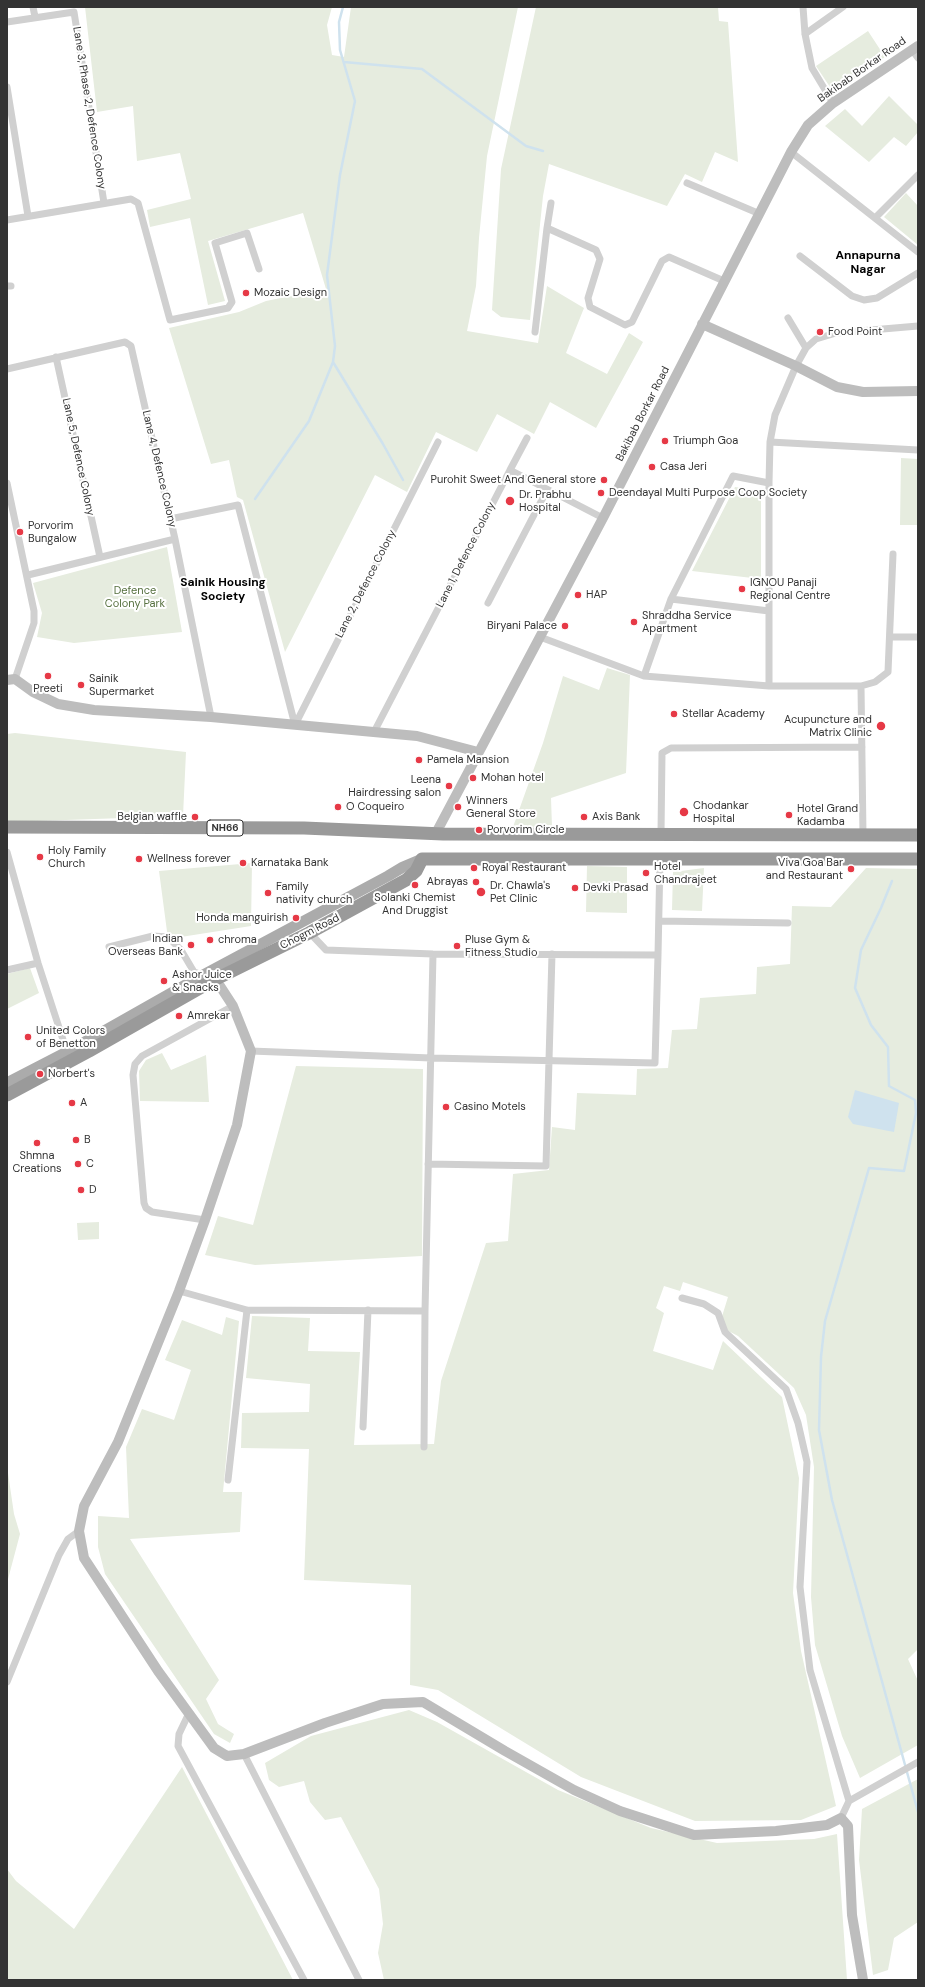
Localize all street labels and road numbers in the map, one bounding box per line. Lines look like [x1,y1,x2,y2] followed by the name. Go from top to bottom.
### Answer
[70,26,108,190] street label: Lane 3, Phase 2, Defence Colony
[815,35,909,105] street label: Bakibab Borkar Road
[613,364,673,464] street label: Bakibab Borkar Road
[59,397,97,517] street label: Lane 5, Defence Colony
[139,409,179,529] street label: Lane 4, Defence Colony
[434,500,498,610] street label: Lane 1, Defence Colony
[333,528,399,640] street label: Lane 2, Defence Colony
[207,820,243,836] road number: NH66
[278,911,342,953] street label: Chogm Road

